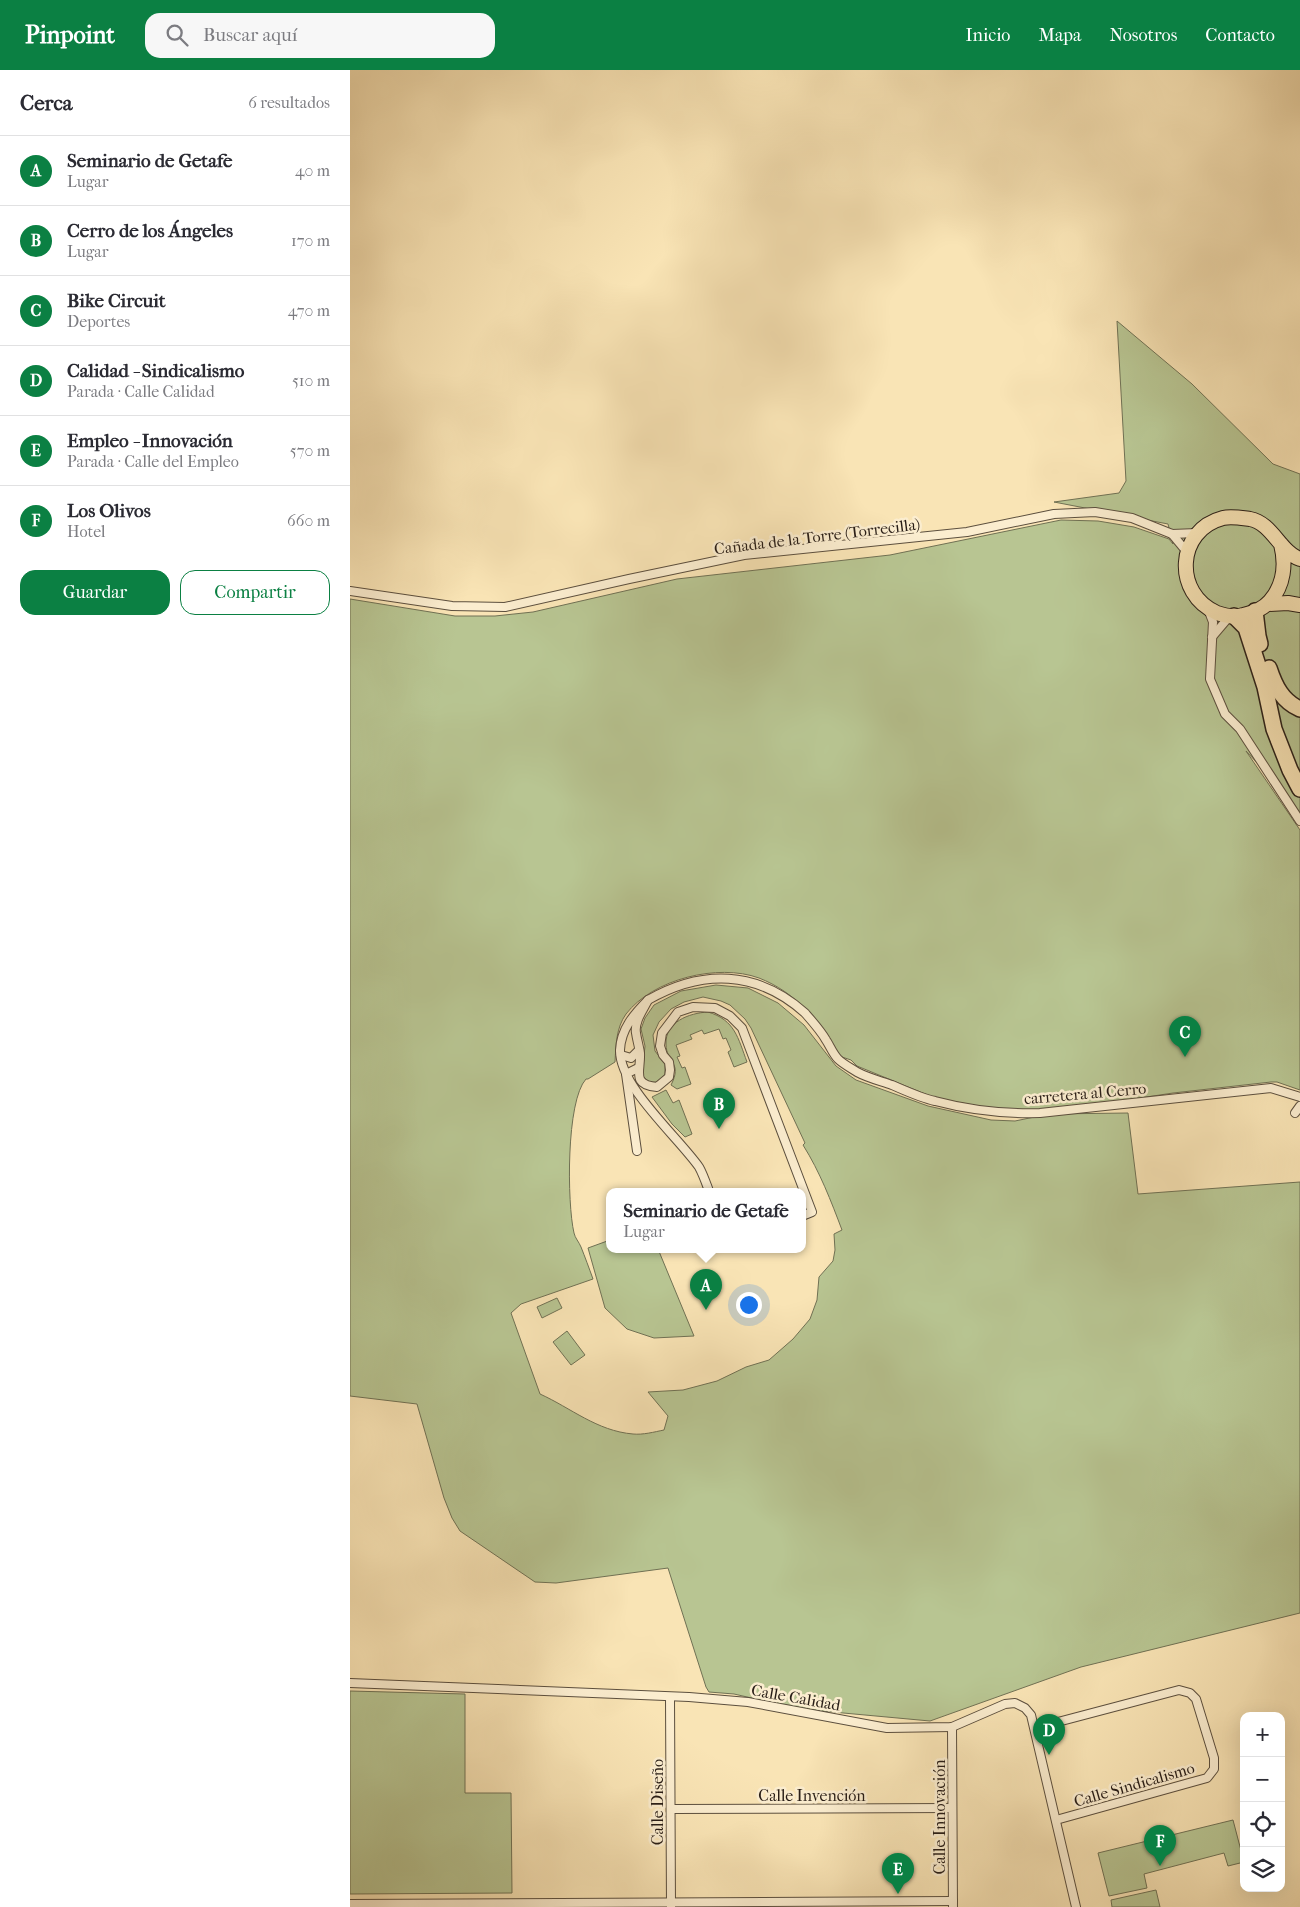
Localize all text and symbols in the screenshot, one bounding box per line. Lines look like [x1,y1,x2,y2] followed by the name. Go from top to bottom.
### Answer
[145,13,495,58] search box
[25,21,115,49] text: Pinpoint
[163,21,191,49] icon: search
[203,24,297,46] text: Buscar aquí
[966,25,1011,46] text: Inicio
[1039,25,1081,46] text: Mapa
[1109,25,1177,46] text: Nosotros
[1205,25,1275,46] text: Contacto
[20,91,72,115] text: Cerca
[248,93,330,112] text: 6 resultados
[67,150,232,172] text: Seminario de Getafe
[31,161,41,180] text: A
[295,161,330,180] text: 40 m
[67,172,108,191] text: Lugar
[67,220,233,242] text: Cerro de los Ángeles
[31,231,41,250] text: B
[291,231,330,250] text: 170 m
[67,242,108,261] text: Lugar
[67,290,166,312] text: Bike Circuit
[31,301,41,320] text: C
[288,301,330,320] text: 470 m
[67,312,130,331] text: Deportes
[67,360,244,382] text: Calidad - Sindicalismo
[30,371,42,390] text: D
[292,371,330,390] text: 510 m
[67,382,215,401] text: Parada · Calle Calidad
[67,430,233,452] text: Empleo - Innovación
[31,441,41,460] text: E
[290,441,330,460] text: 570 m
[67,452,239,471] text: Parada · Calle del Empleo
[67,500,151,522] text: Los Olivos
[32,511,40,530] text: F
[287,511,330,530] text: 660 m
[713,514,921,559] street label: Cañada de la Torre (Torrecilla)
[67,522,105,541] text: Hotel
[20,570,170,615] button: Guardar
[180,570,330,615] button: Compartir
[1169,1016,1201,1057] pin: C
[1023,1079,1147,1108] street label: carretera al Cerro
[703,1088,735,1129] pin: B
[606,1188,806,1253] popup
[623,1200,789,1222] text: Seminario de Getafe
[623,1222,665,1241] text: Lugar
[690,1269,722,1310] pin: A
[736,1292,762,1318] your location
[750,1680,842,1715] street label: Calle Calidad
[1240,1712,1285,1892] map controls
[1240,1712,1285,1757] button: +
[1033,1714,1065,1755] pin: D
[1240,1757,1285,1802] button: −
[1072,1758,1197,1811] street label: Calle Sindicalismo
[648,1759,667,1845] street label: Calle Diseño
[930,1759,949,1875] street label: Calle Innovación
[758,1786,866,1805] street label: Calle Invención
[1240,1802,1285,1847] button: locate
[1144,1825,1176,1866] pin: F
[1240,1847,1285,1892] button: layers
[882,1853,914,1894] pin: E

